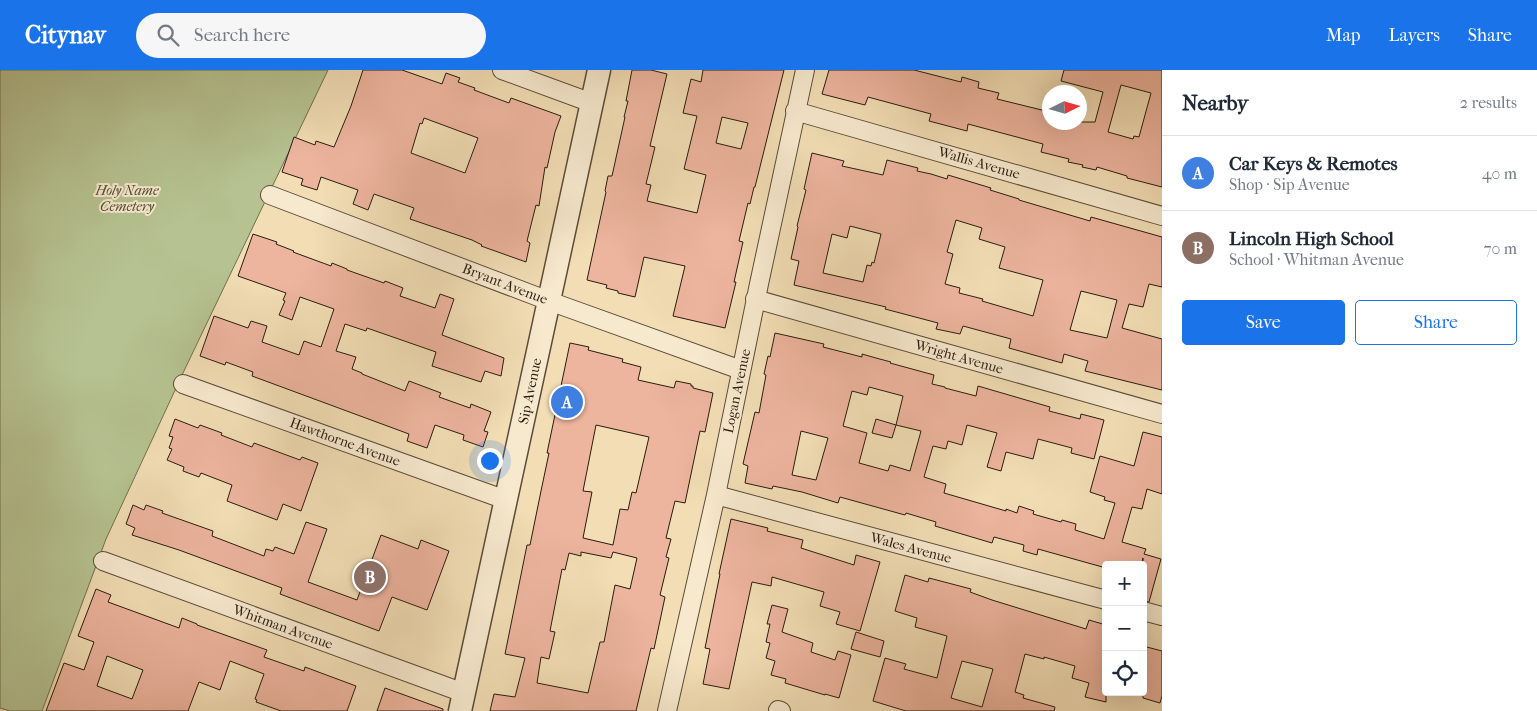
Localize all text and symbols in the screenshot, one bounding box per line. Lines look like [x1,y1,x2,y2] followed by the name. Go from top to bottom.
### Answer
[136,13,486,58] search box
[25,21,106,49] text: Citynav
[154,21,182,49] icon: search
[194,24,290,46] text: Search here
[1326,25,1360,46] text: Map
[1388,25,1440,46] text: Layers
[1468,25,1512,46] text: Share
[1042,85,1087,130] north arrow
[1182,91,1248,115] text: Nearby
[1460,93,1517,112] text: 2 results
[935,143,1022,183] street label: Wallis Avenue
[1229,153,1398,175] text: Car Keys & Remotes
[1193,164,1203,183] text: A
[1482,164,1517,183] text: 40 m
[1229,175,1350,194] text: Shop · Sip Avenue
[94,182,159,215] park label: Holy Name Cemetery
[1229,228,1394,250] text: Lincoln High School
[1193,239,1203,258] text: B
[1484,239,1517,258] text: 70 m
[1229,250,1404,269] text: School · Whitman Avenue
[460,260,550,308] street label: Bryant Avenue
[1182,300,1345,345] button: Save
[1355,300,1517,345] button: Share
[912,336,1005,378] street label: Wright Avenue
[720,347,754,435] street label: Logan Avenue
[515,356,545,426] street label: Sip Avenue
[551,383,583,421] pin: A
[287,414,403,470] street label: Hawthorne Avenue
[477,448,503,474] your location
[868,529,954,567] street label: Wales Avenue
[354,558,386,596] pin: B
[1102,561,1147,696] map controls
[1102,561,1147,606] button: +
[230,601,335,653] street label: Whitman Avenue
[1102,606,1147,651] button: −
[1102,651,1147,696] button: locate

